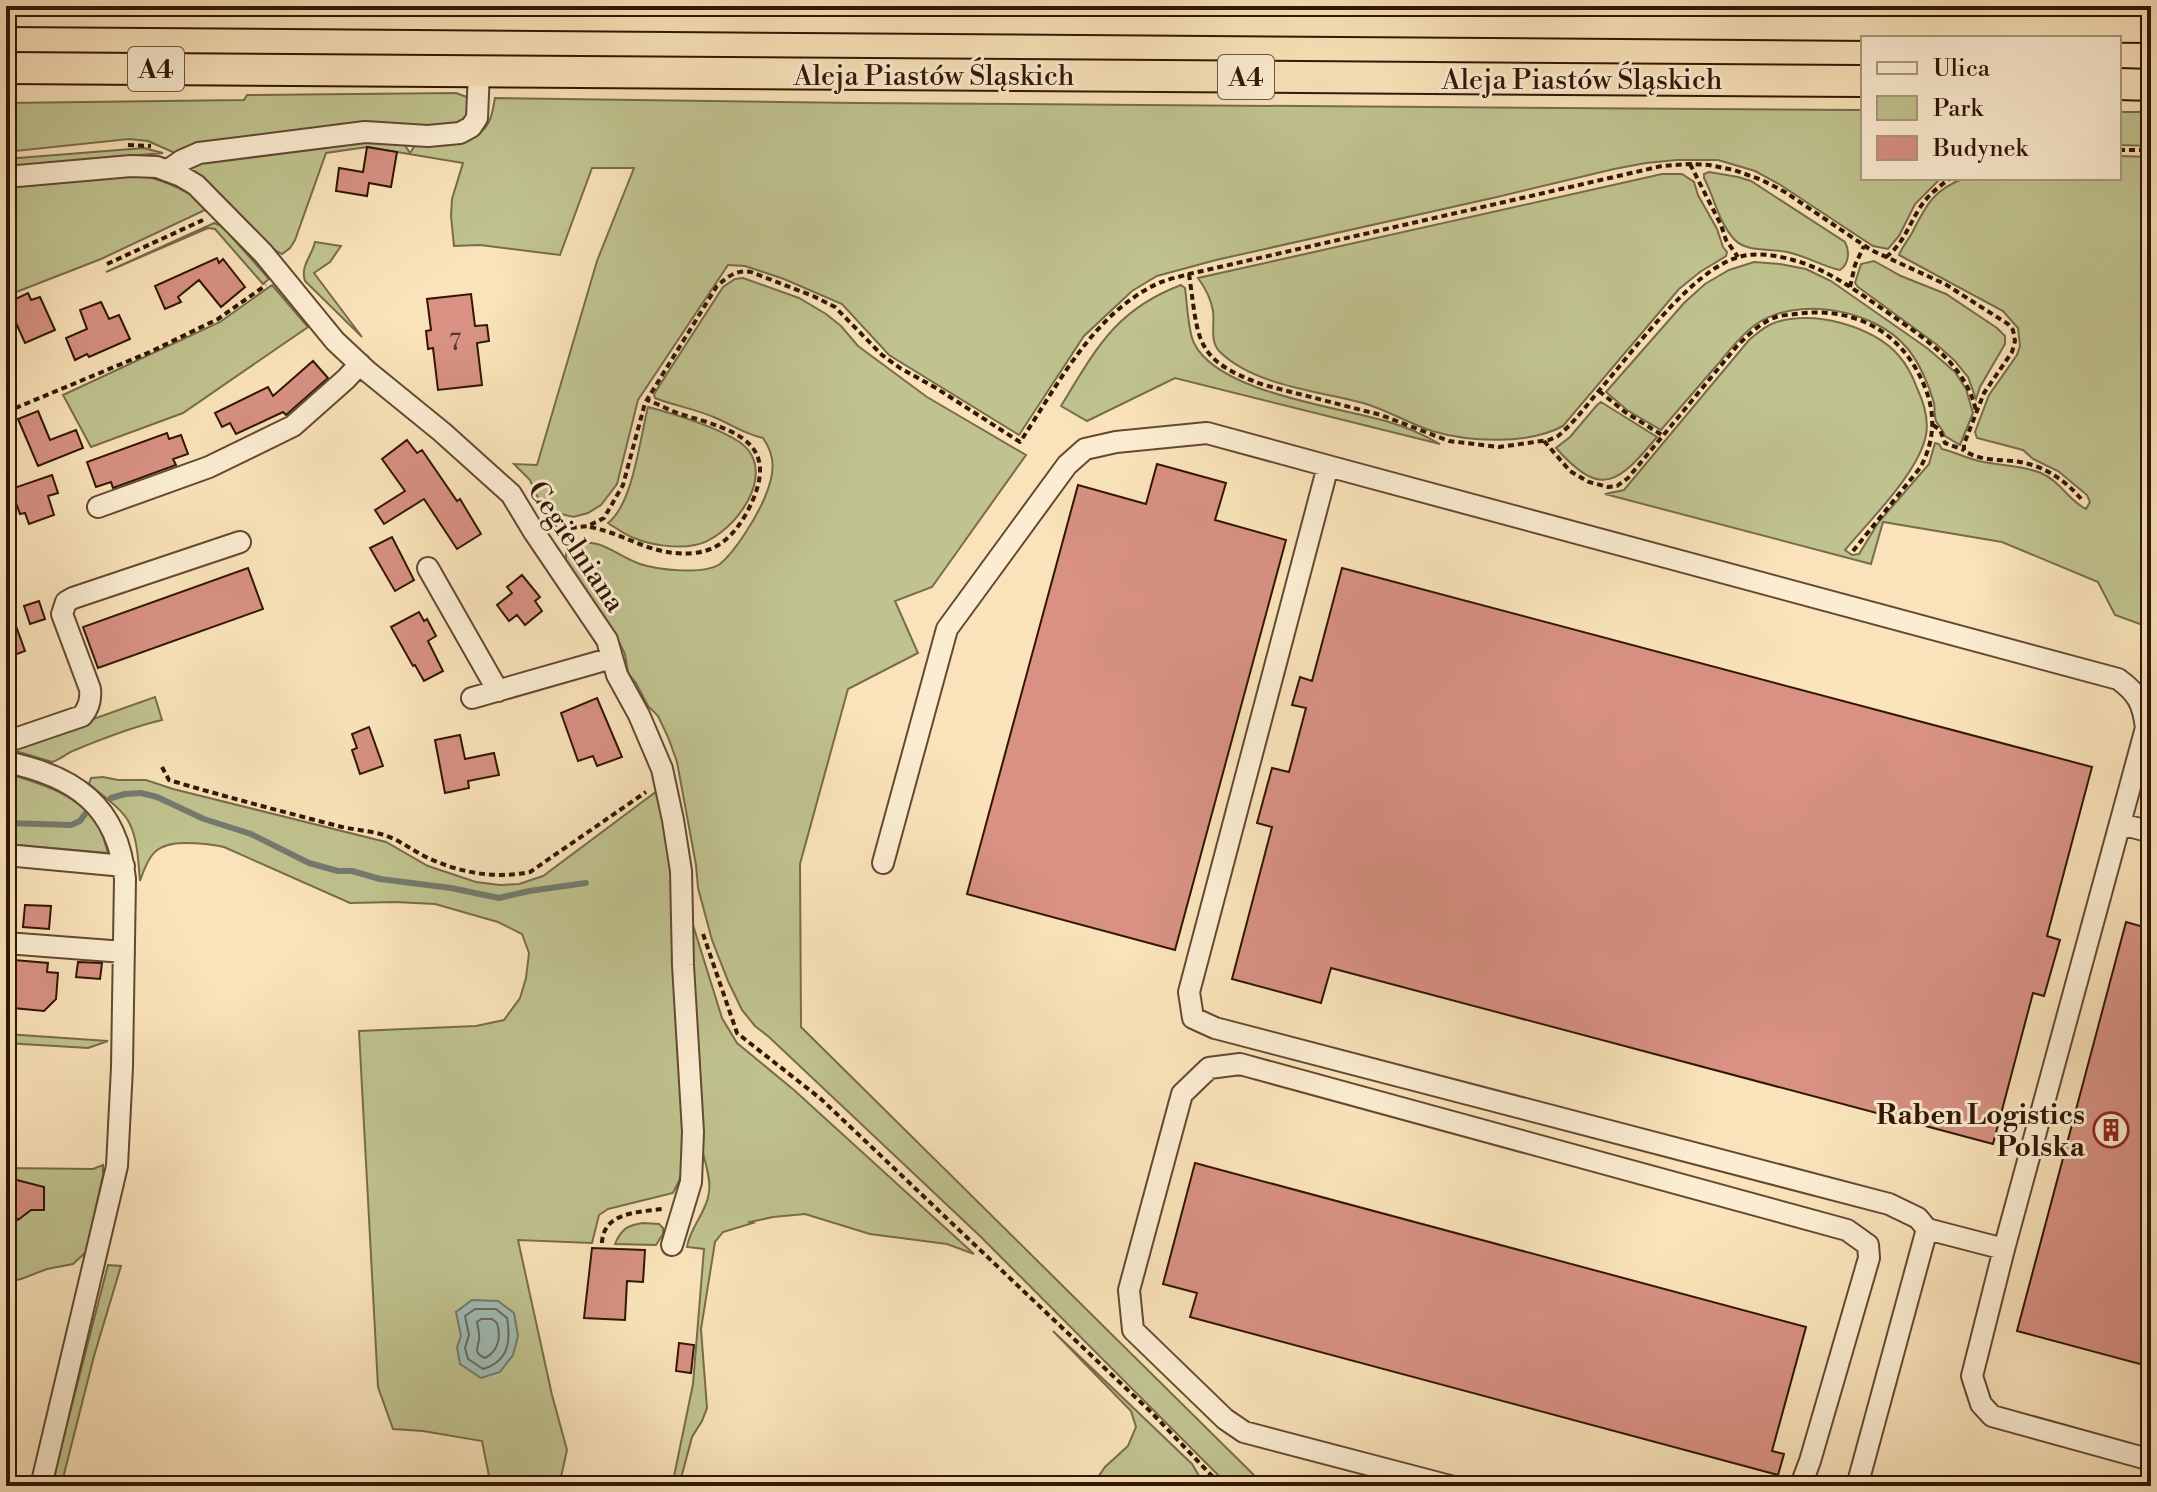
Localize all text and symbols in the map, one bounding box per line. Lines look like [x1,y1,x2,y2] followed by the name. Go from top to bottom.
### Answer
[1861,36,2121,180] legend
[128,47,184,91] road number: A4
[1933,54,1991,84] text: Ulica
[1218,55,1274,99] road number: A4
[793,57,1075,94] street label: Aleja Piastów Śląskich
[1441,61,1723,98] street label: Aleja Piastów Śląskich
[1933,94,1984,124] text: Park
[1932,134,2030,164] text: Budynek
[449,328,461,358] house number: 7
[519,475,633,620] street label: Cegielniana
[1876,1098,2086,1165] place label: Raben Logistics Polska
[2092,1111,2130,1149] building icon: Raben Logistics Polska

